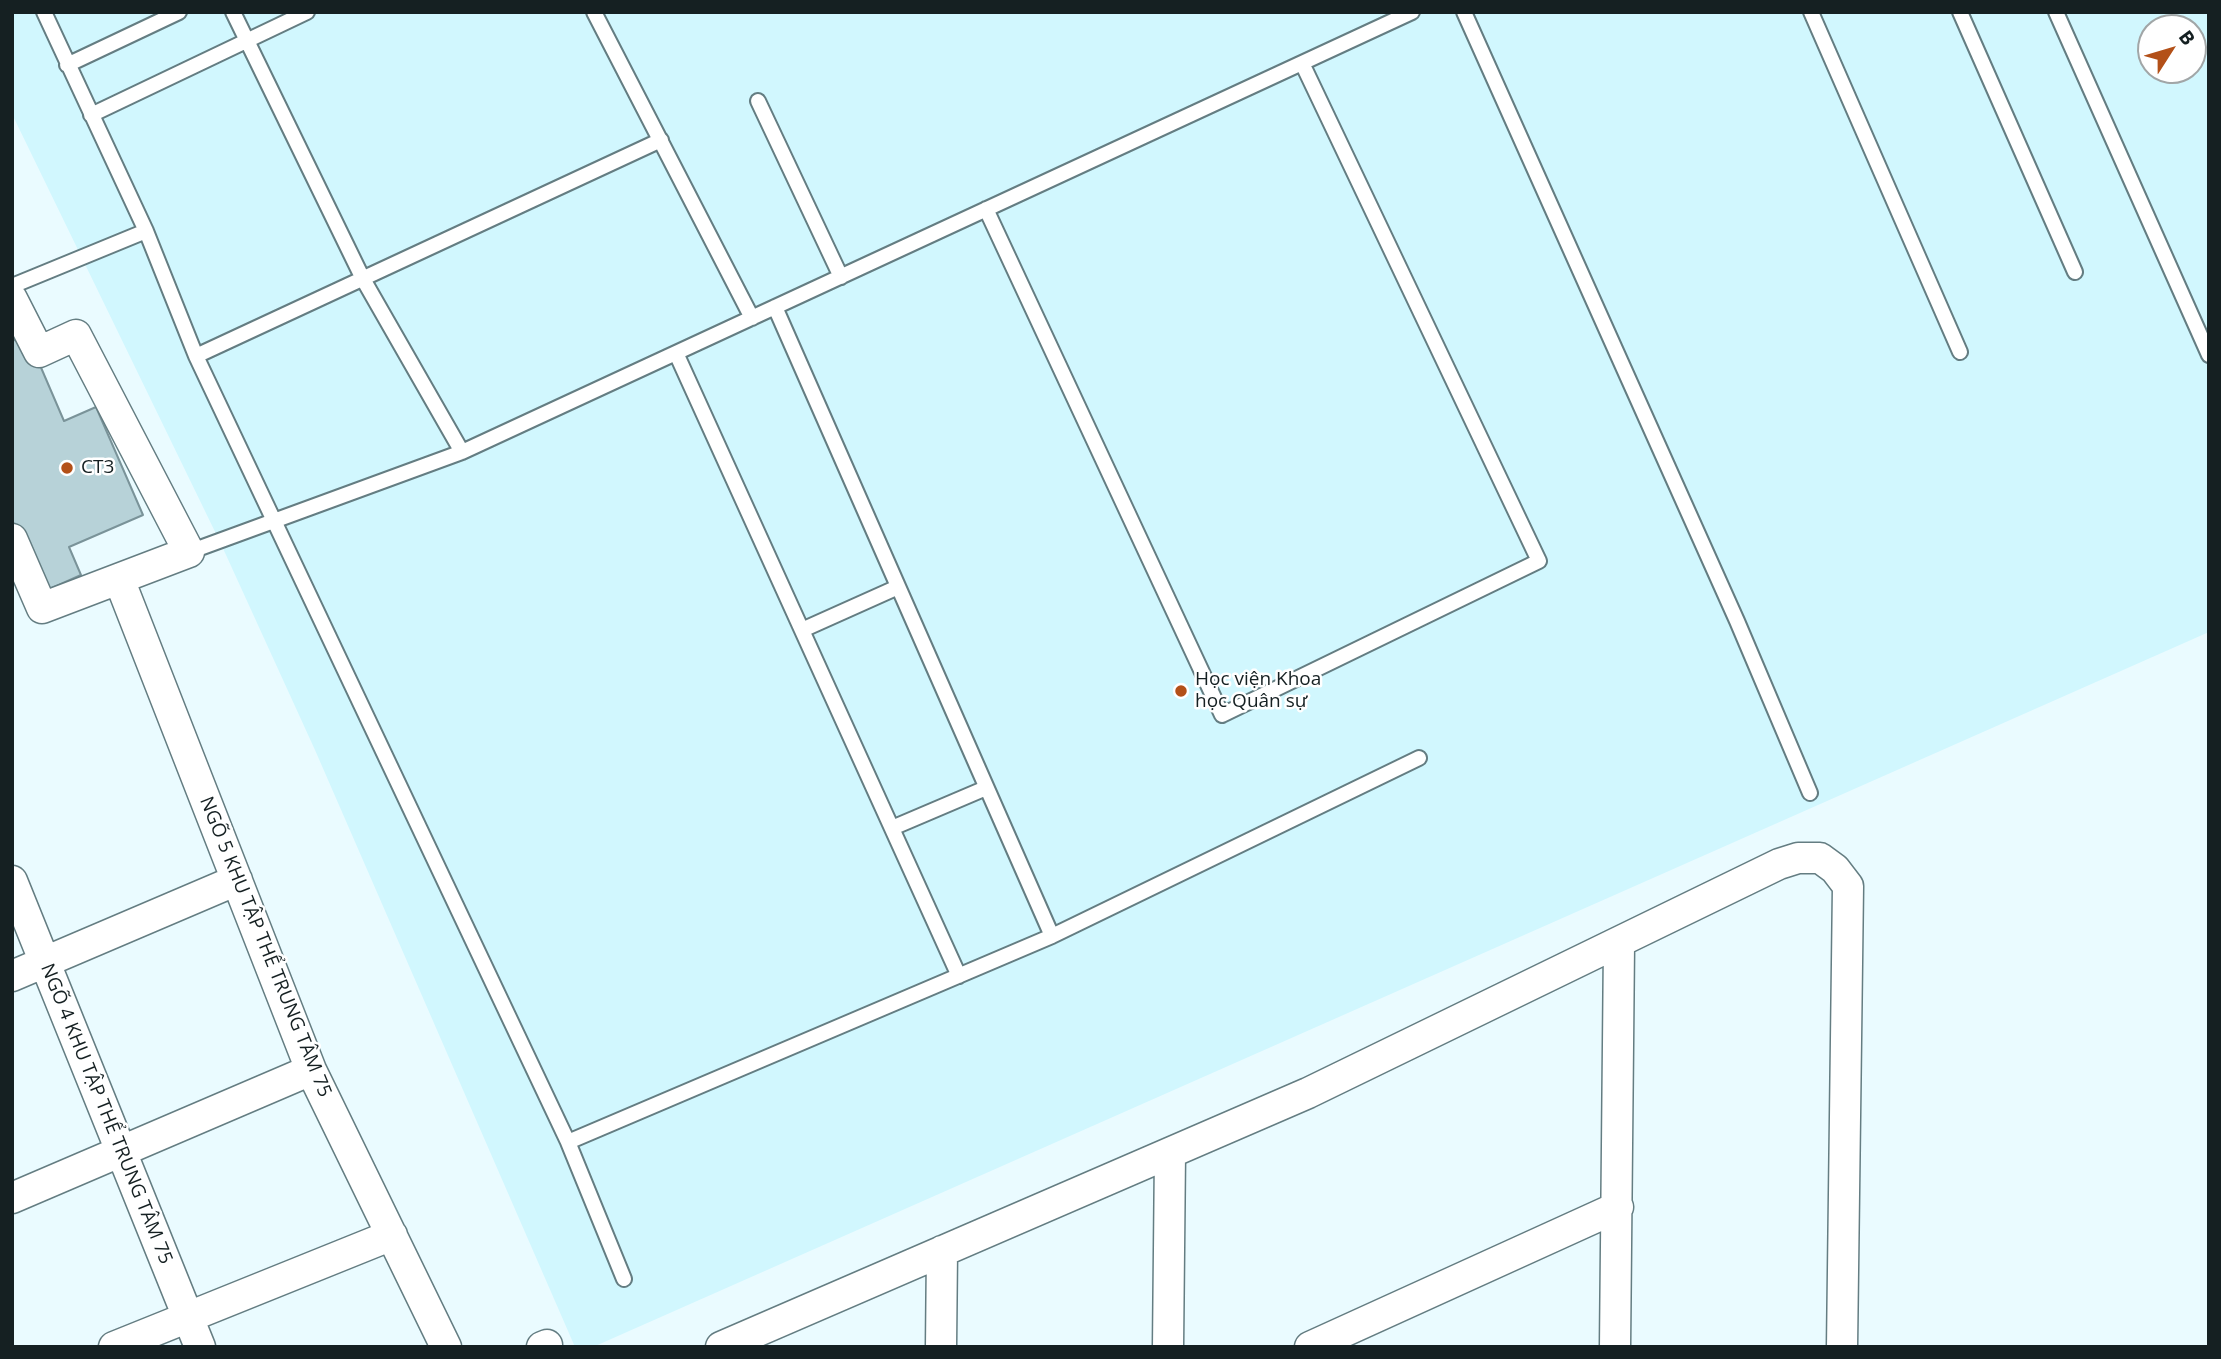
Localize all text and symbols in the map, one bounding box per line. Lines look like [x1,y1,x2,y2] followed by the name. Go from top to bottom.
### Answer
[2137,14,2207,84] north arrow
[2173,25,2201,50] text: B
[81,457,114,479] place label: CT3
[59,460,75,476] marker: CT3
[1195,669,1321,713] place label: Học viện Khoa học Quân sự
[1173,683,1189,699] marker: Học viện Khoa học Quân sự
[194,793,336,1101] street label: NGÕ 5 KHU TẬP THỂ TRUNG TÂM 75
[35,960,177,1268] street label: NGÕ 4 KHU TẬP THỂ TRUNG TÂM 75

